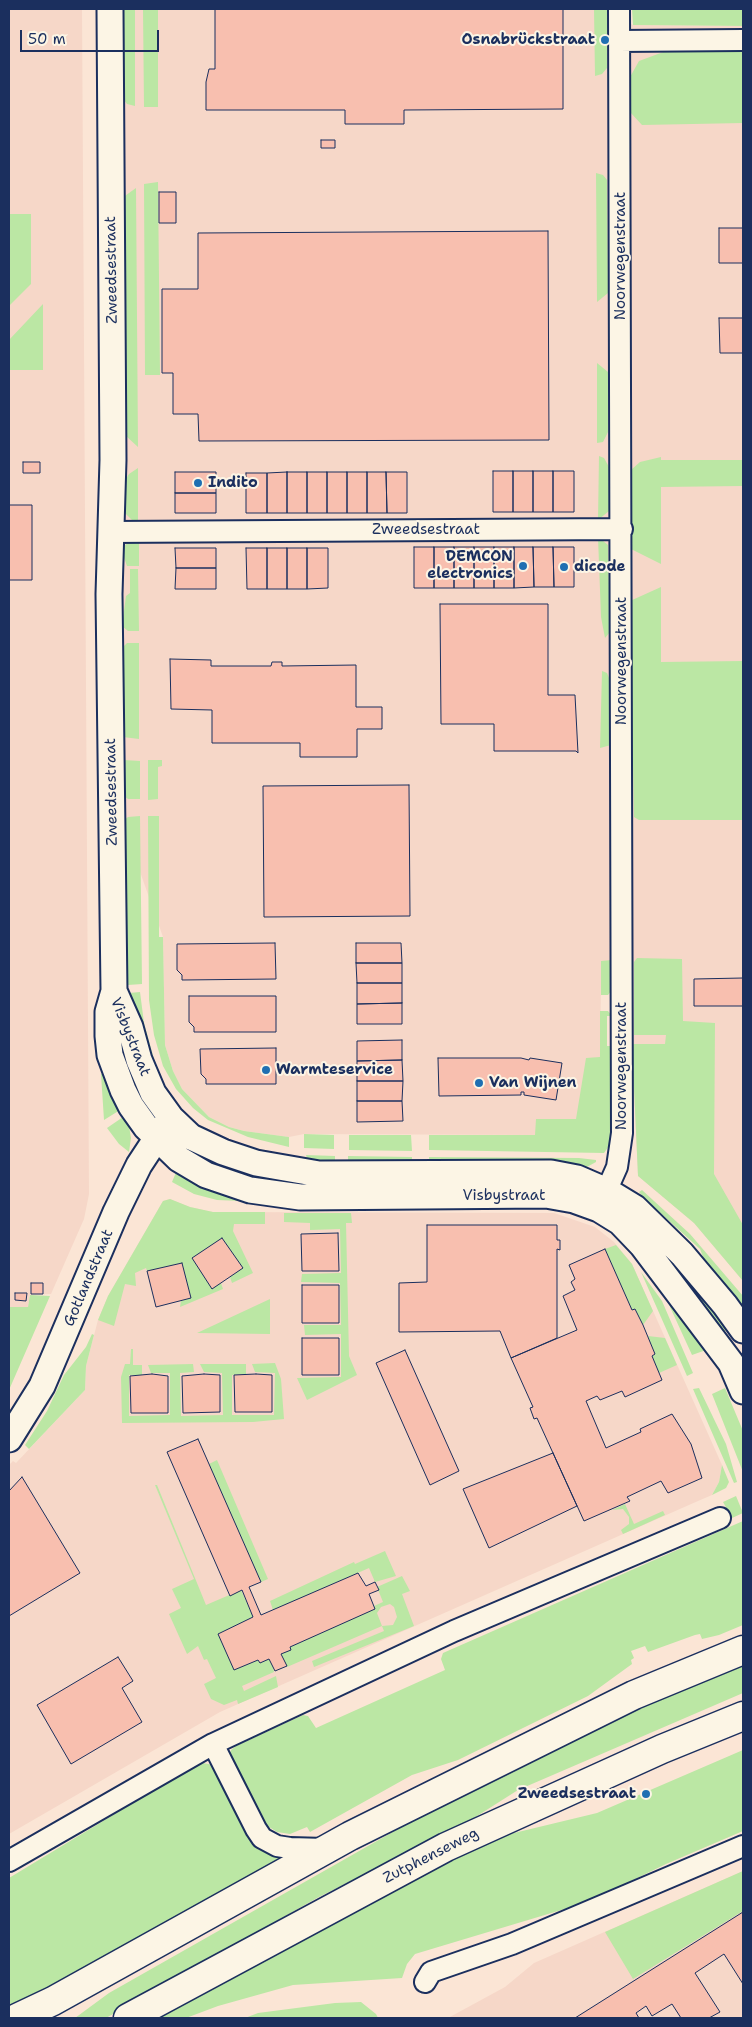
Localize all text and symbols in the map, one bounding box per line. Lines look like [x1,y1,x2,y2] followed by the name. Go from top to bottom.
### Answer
[22,20,161,52] scale bar
[28,29,66,49] text: 50 m
[462,31,595,49] place label: Osnabrückstraat
[599,34,611,46] marker: Osnabrückstraat
[612,192,630,320] street label: Noorwegenstraat
[102,216,122,324] street label: Zweedsestraat
[208,474,258,492] place label: Indito
[192,477,204,489] marker: Indito
[372,521,480,539] street label: Zweedsestraat
[427,548,513,583] place label: DEMCON electronics
[574,558,626,576] place label: dicode
[517,560,529,572] marker: DEMCON electronics
[558,561,570,573] marker: dicode
[613,597,631,725] street label: Noorwegenstraat
[102,738,122,846] street label: Zweedsestraat
[106,995,154,1079] street label: Visbystraat
[613,1002,631,1130] street label: Noorwegenstraat
[276,1061,393,1079] place label: Warmteservice
[260,1064,272,1076] marker: Warmteservice
[489,1074,577,1092] place label: Van Wijnen
[473,1077,485,1089] marker: Van Wijnen
[462,1187,546,1205] street label: Visbystraat
[60,1227,118,1329] street label: Gotlandstraat
[518,1785,636,1803] place label: Zweedsestraat
[640,1788,652,1800] marker: Zweedsestraat
[380,1824,482,1888] street label: Zutphenseweg

